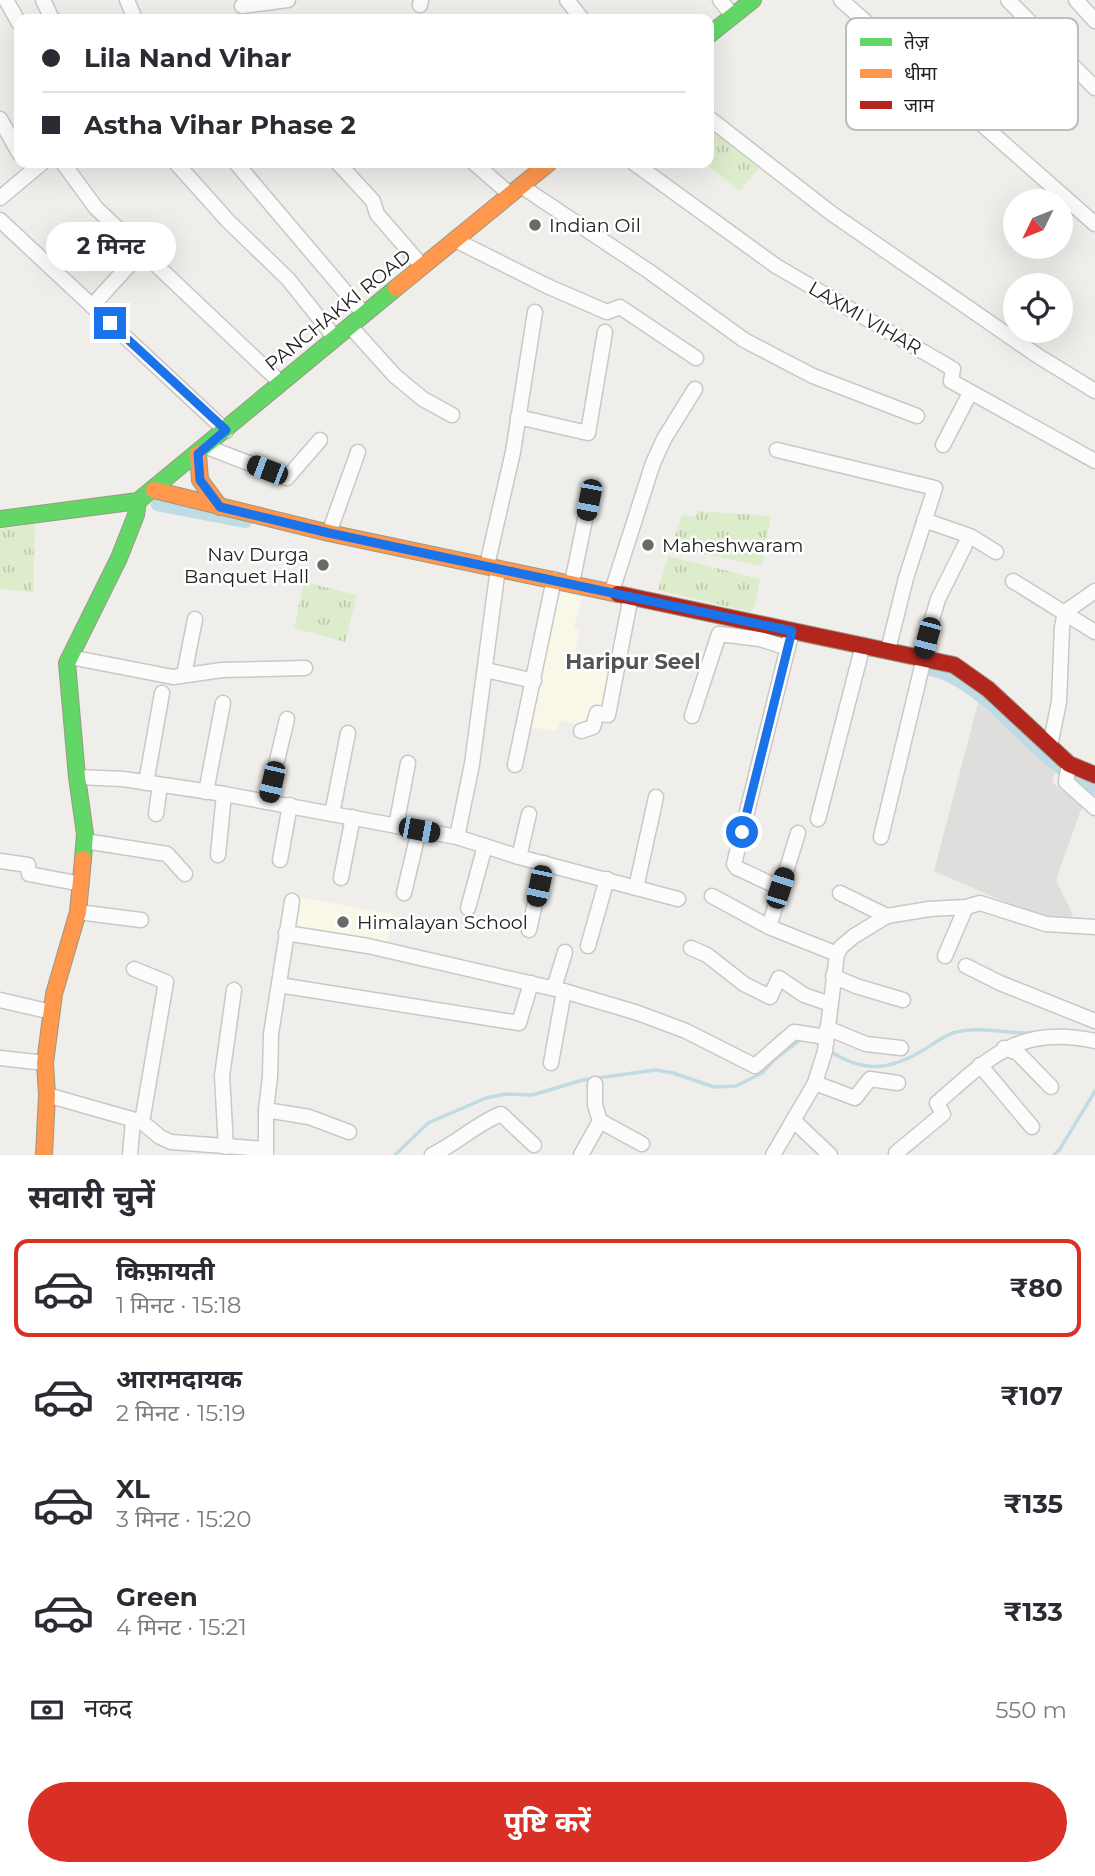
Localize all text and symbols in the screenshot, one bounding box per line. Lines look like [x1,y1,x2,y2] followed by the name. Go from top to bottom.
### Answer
[846,18,1078,130] legend
[904,31,930,54] text: तेज़
[84,42,292,74] text: Lila Nand Vihar
[904,62,938,85] text: धीमा
[904,94,935,117] text: जाम
[84,109,356,141] text: Astha Vihar Phase 2
[1003,189,1073,259] north arrow
[1003,189,1073,343] map controls
[549,214,641,237] place label: Indian Oil
[527,217,543,233] marker: Indian Oil
[45,222,175,270] callout: 2 मिनट
[77,232,145,260] text: 2 मिनट
[260,244,416,376] street label: PANCHAKKI ROAD
[1003,273,1073,343] button: locate
[804,276,926,360] street label: LAXMI VIHAR
[94,307,126,339] route end
[244,453,291,487] car
[575,477,604,523] car
[662,534,803,557] place label: Maheshwaram
[640,537,656,553] marker: Maheshwaram
[184,543,309,588] place label: Nav Durga Banquet Hall
[315,557,331,573] marker: Nav Durga Banquet Hall
[912,615,943,661] car
[565,649,701,674] district label: Haripur Seel
[258,759,287,805] car
[397,816,442,844] car
[726,816,758,848] route start
[525,863,554,909] car
[764,865,797,911] car
[357,911,528,934] place label: Himalayan School
[335,914,351,930] marker: Himalayan School
[28,1177,155,1216] text: सवारी चुनें
[116,1255,215,1287] text: किफ़ायती
[32,1257,95,1320] icon: car
[1009,1272,1063,1304] text: ₹80
[116,1291,241,1319] text: 1 मिनट · 15:18
[116,1363,242,1395] text: आरामदायक
[32,1365,95,1428] icon: car
[1000,1380,1063,1412] text: ₹107
[116,1399,246,1427] text: 2 मिनट · 15:19
[32,1473,95,1536] icon: car
[116,1473,150,1505] text: XL
[1003,1488,1063,1520] text: ₹135
[116,1505,251,1533] text: 3 मिनट · 15:20
[32,1581,95,1644] icon: car
[116,1581,198,1613] text: Green
[1003,1596,1063,1628] text: ₹133
[116,1613,247,1641] text: 4 मिनट · 15:21
[28,1691,66,1729] icon: cash
[84,1692,132,1724] text: नकद
[995,1696,1067,1724] text: 550 m
[28,1782,1067,1862] button: पुष्टि करें

